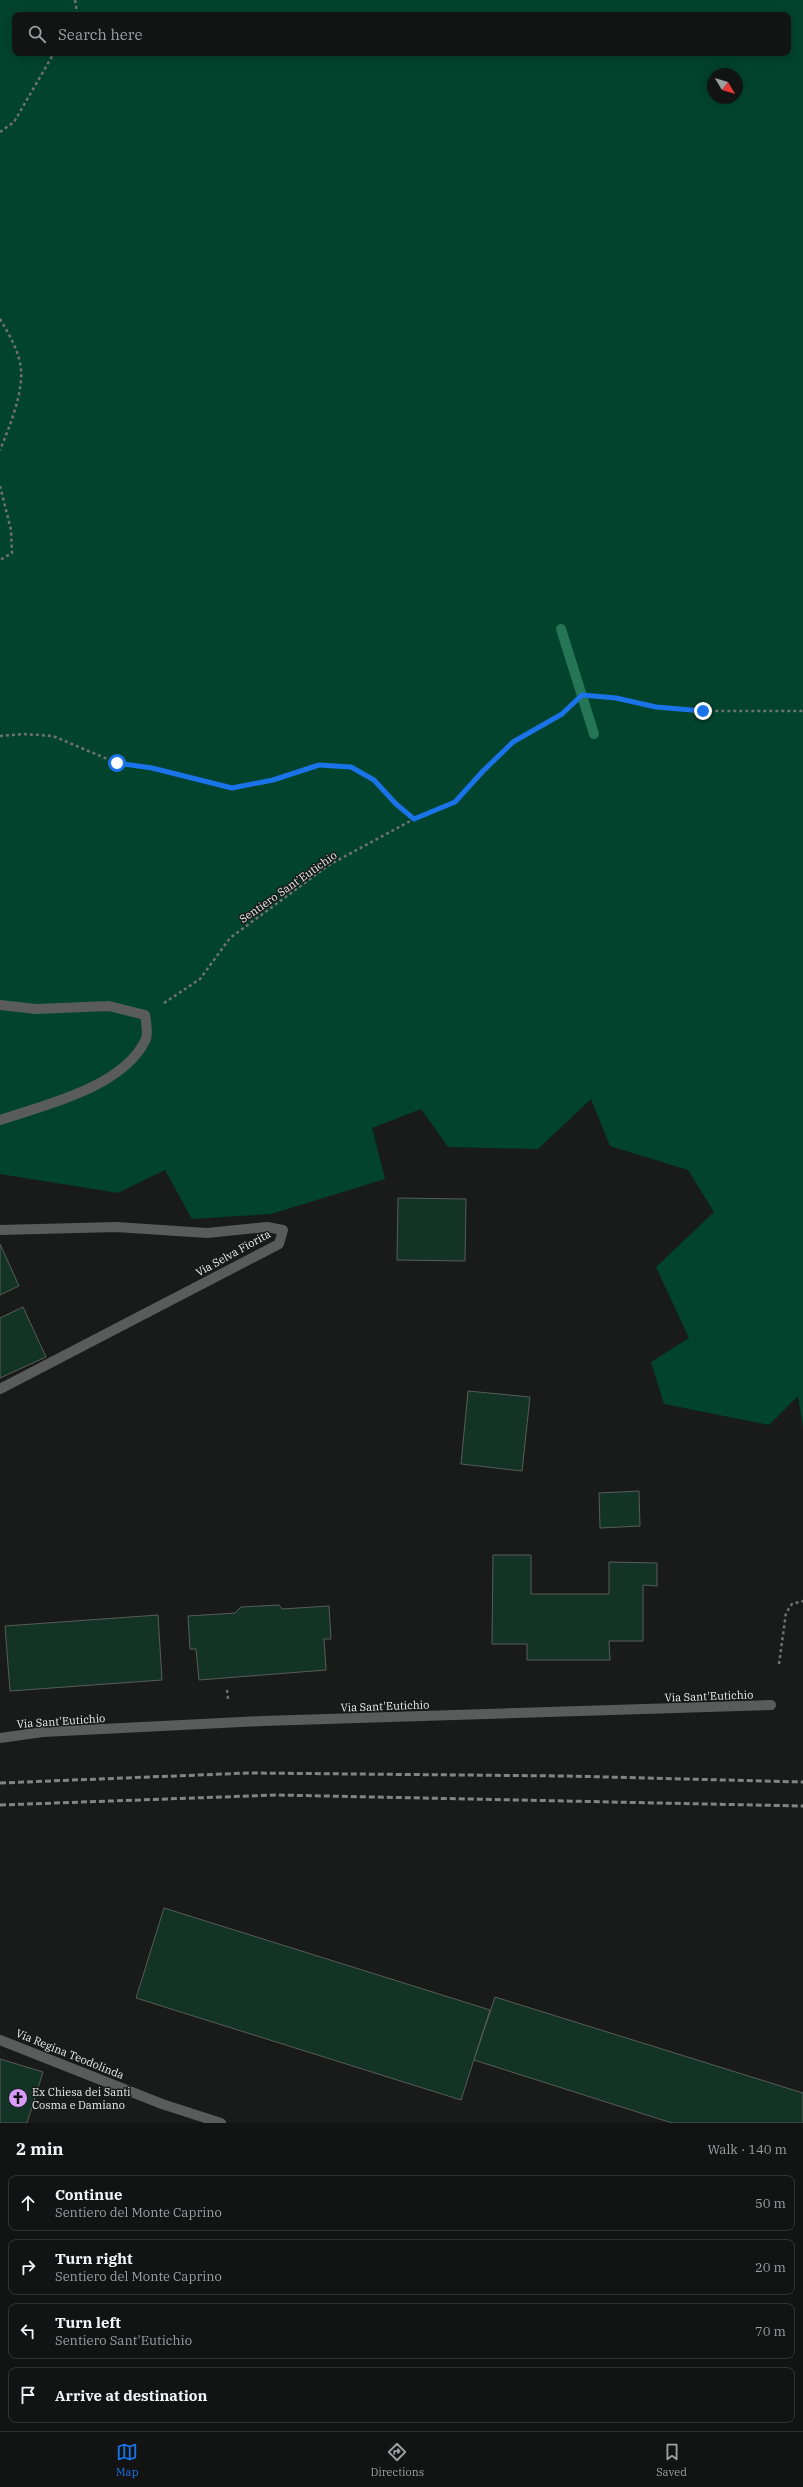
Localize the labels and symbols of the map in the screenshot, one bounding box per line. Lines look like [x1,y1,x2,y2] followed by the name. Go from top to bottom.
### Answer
[707,68,743,104] north arrow
[694,702,712,720] route end
[108,754,126,772] route start
[236,848,340,926] street label: Sentiero Sant'Eutichio
[193,1227,273,1279] street label: Via Selva Fiorita
[664,1687,754,1705] street label: Via Sant'Eutichio
[340,1697,430,1715] street label: Via Sant'Eutichio
[16,1711,106,1731] street label: Via Sant'Eutichio
[14,2026,126,2082] street label: Via Regina Teodolinda
[32,2085,131,2112] place label: Ex Chiesa dei Santi Cosma e Damiano
[7,2087,29,2109] church icon: Ex Chiesa dei Santi Cosma e Damiano

